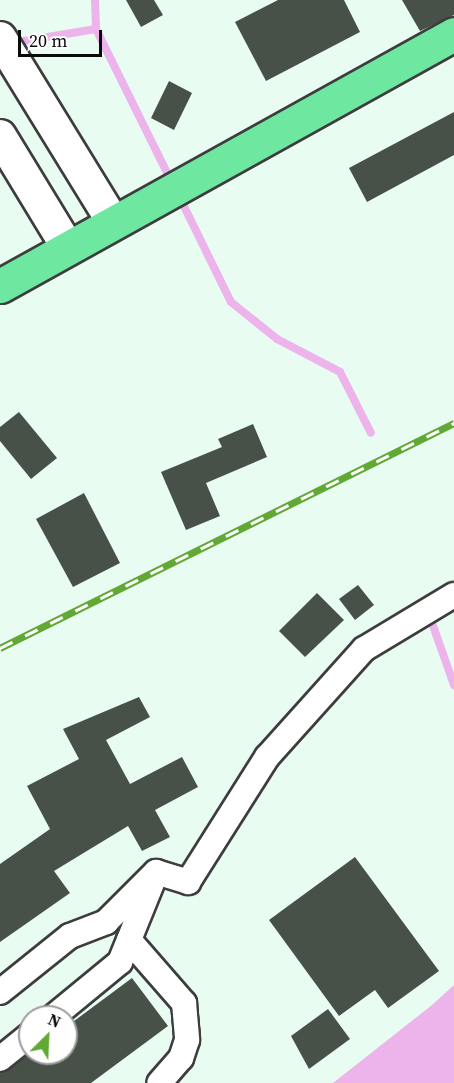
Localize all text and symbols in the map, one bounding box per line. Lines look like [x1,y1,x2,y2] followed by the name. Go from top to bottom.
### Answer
[21,18,105,56] scale bar
[29,28,67,53] text: 20 m
[18,1005,78,1065] north arrow
[45,1008,64,1033] text: N

